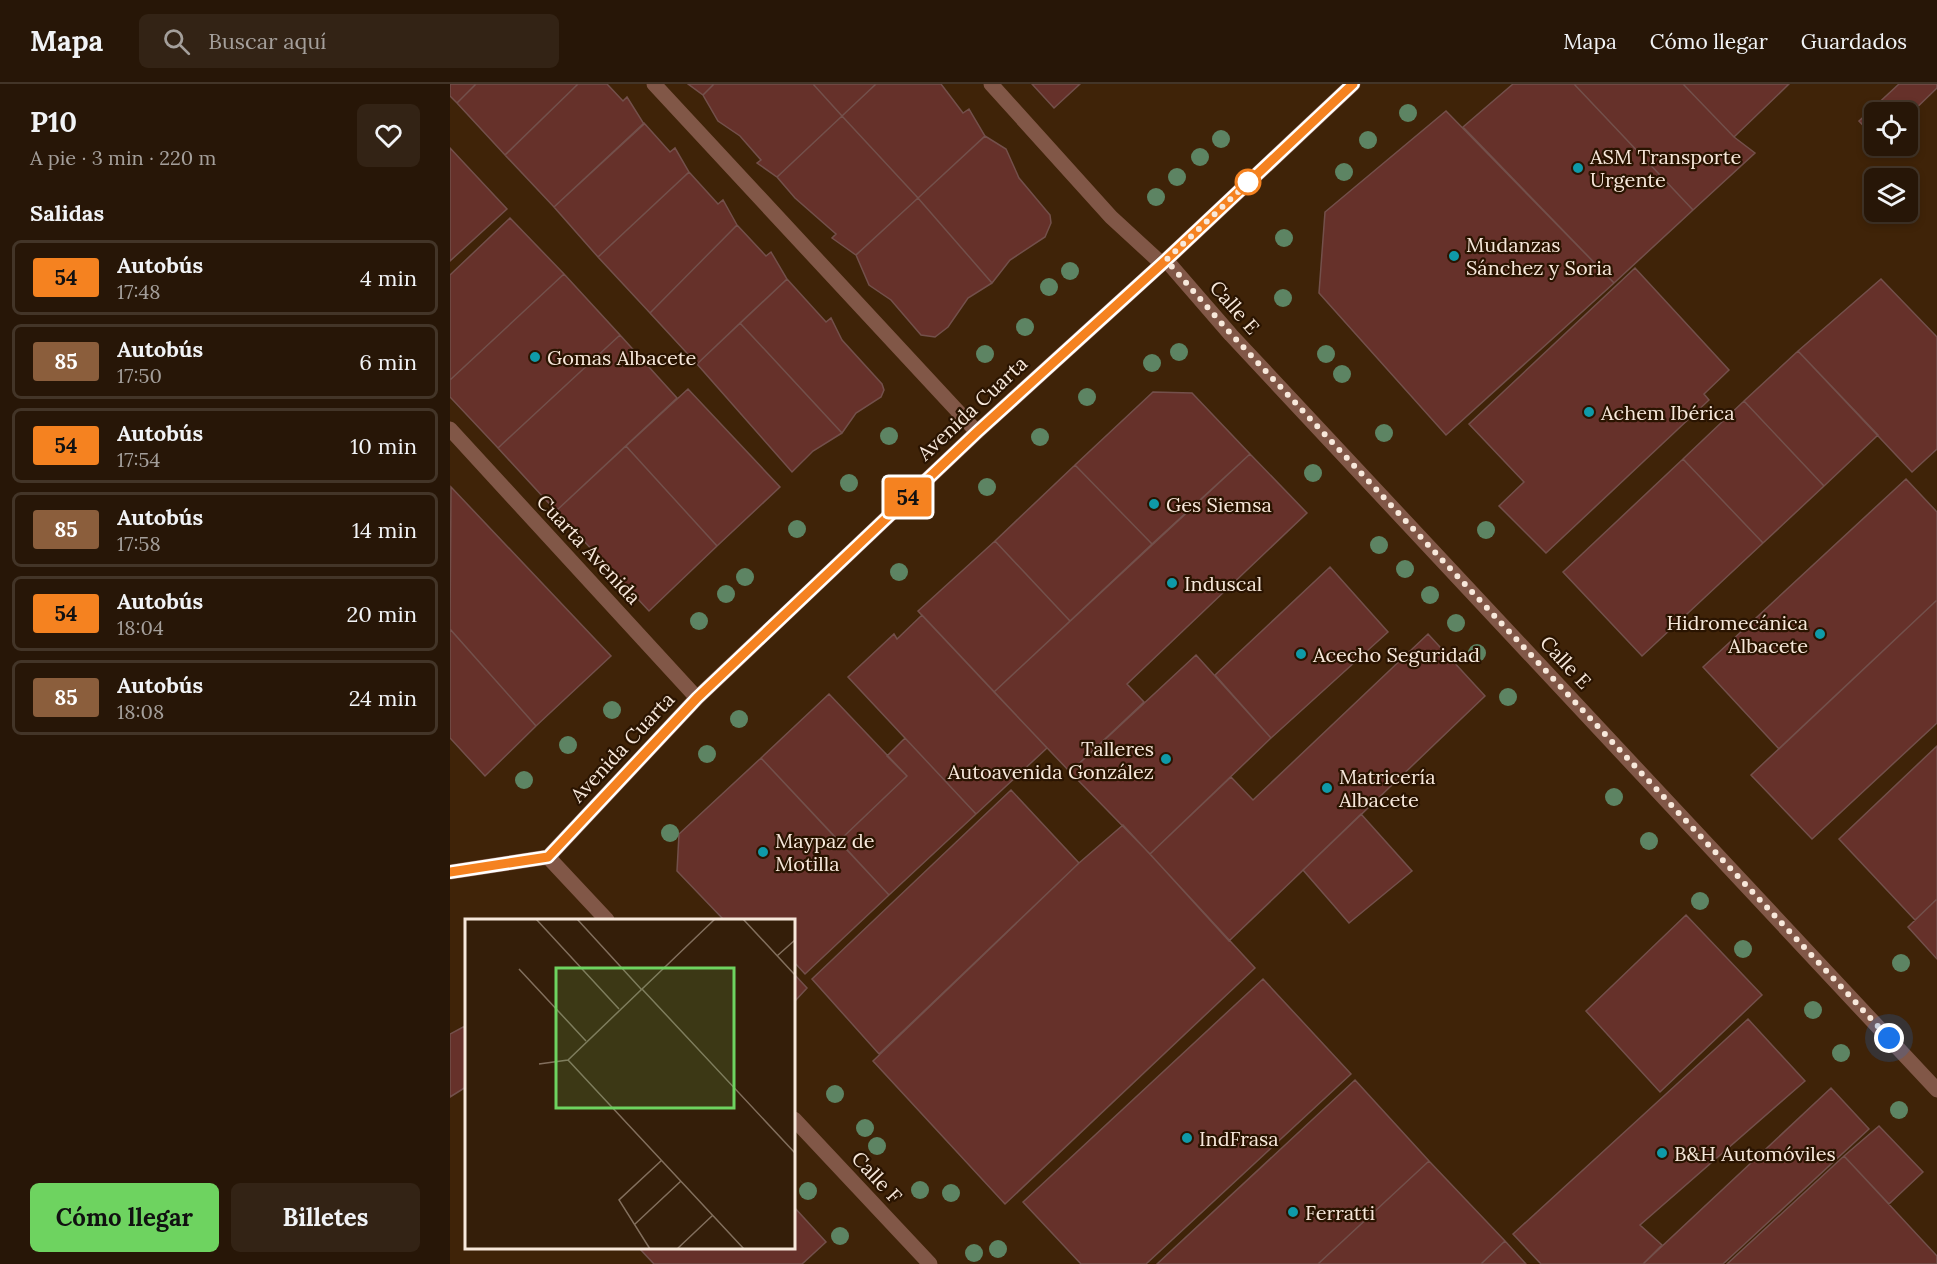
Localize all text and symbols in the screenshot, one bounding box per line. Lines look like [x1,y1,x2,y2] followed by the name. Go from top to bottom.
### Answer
[139,14,559,68] search box
[30,23,103,59] text: Mapa
[160,25,193,58] icon: search
[208,27,327,55] text: Buscar aquí
[1563,28,1617,55] text: Mapa
[1650,28,1768,55] text: Cómo llegar
[1801,28,1907,55] text: Guardados
[1864,102,1918,222] map controls
[1864,102,1918,156] button: locate
[30,104,77,140] text: P10
[357,104,420,167] button: heart
[1589,144,1741,192] place label: ASM Transporte Urgente
[30,145,216,170] text: A pie · 3 min · 220 m
[1571,161,1585,175] marker: ASM Transporte Urgente
[1864,168,1918,222] button: layers
[1235,169,1261,195] unlabelled marker
[30,199,104,227] text: Salidas
[1466,232,1612,280] place label: Mudanzas Sánchez y Soria
[1447,249,1461,263] marker: Mudanzas Sánchez y Soria
[117,251,203,279] text: Autobús
[54,264,78,291] text: 54
[360,264,417,292] text: 4 min
[1205,275,1265,339] street label: Calle E
[117,279,161,304] text: 17:48
[117,335,203,363] text: Autobús
[547,345,697,370] place label: Gomas Albacete
[54,348,78,375] text: 85
[359,348,417,376] text: 6 min
[528,350,542,364] marker: Gomas Albacete
[911,351,1032,466] street label: Avenida Cuarta
[117,363,162,388] text: 17:50
[1600,400,1735,425] place label: Achem Ibérica
[1582,405,1596,419] marker: Achem Ibérica
[117,419,203,447] text: Autobús
[54,432,78,459] text: 54
[350,432,417,460] text: 10 min
[117,447,160,472] text: 17:54
[881,478,935,516] line badge: 54
[896,484,920,511] text: 54
[532,489,646,609] street label: Cuarta Avenida
[1166,492,1272,517] place label: Ges Siemsa
[1147,497,1161,511] marker: Ges Siemsa
[117,503,203,531] text: Autobús
[54,516,78,543] text: 85
[352,516,417,544] text: 14 min
[117,531,161,556] text: 17:58
[1184,571,1262,596] place label: Induscal
[1165,576,1179,590] marker: Induscal
[117,587,203,615] text: Autobús
[54,600,78,627] text: 54
[347,600,417,628] text: 20 min
[1667,610,1808,658] place label: Hidromecánica Albacete
[117,615,164,640] text: 18:04
[1813,627,1827,641] marker: Hidromecánica Albacete
[1535,630,1597,694] street label: Calle E
[1312,642,1480,667] place label: Acecho Seguridad
[1294,647,1308,661] marker: Acecho Seguridad
[117,671,203,699] text: Autobús
[54,684,78,711] text: 85
[349,684,417,712] text: 24 min
[564,687,679,808] street label: Avenida Cuarta
[117,699,164,724] text: 18:08
[947,736,1154,784] place label: Talleres Autoavenida González
[1159,752,1173,766] marker: Talleres Autoavenida González
[1338,764,1436,812] place label: Matricería Albacete
[1320,781,1334,795] marker: Matricería Albacete
[775,828,875,876] place label: Maypaz de Motilla
[756,845,770,859] marker: Maypaz de Motilla
[465,919,795,1249] inset map
[1874,1023,1904,1053] your location
[1199,1126,1279,1151] place label: IndFrasa
[1180,1131,1194,1145] marker: IndFrasa
[1674,1141,1836,1166] place label: B&H Automóviles
[847,1146,907,1208] street label: Calle F
[1655,1146,1669,1160] marker: B&H Automóviles
[30,1183,219,1252] button: Cómo llegar
[231,1183,420,1252] button: Billetes
[1305,1200,1375,1225] place label: Ferratti
[1286,1205,1300,1219] marker: Ferratti

